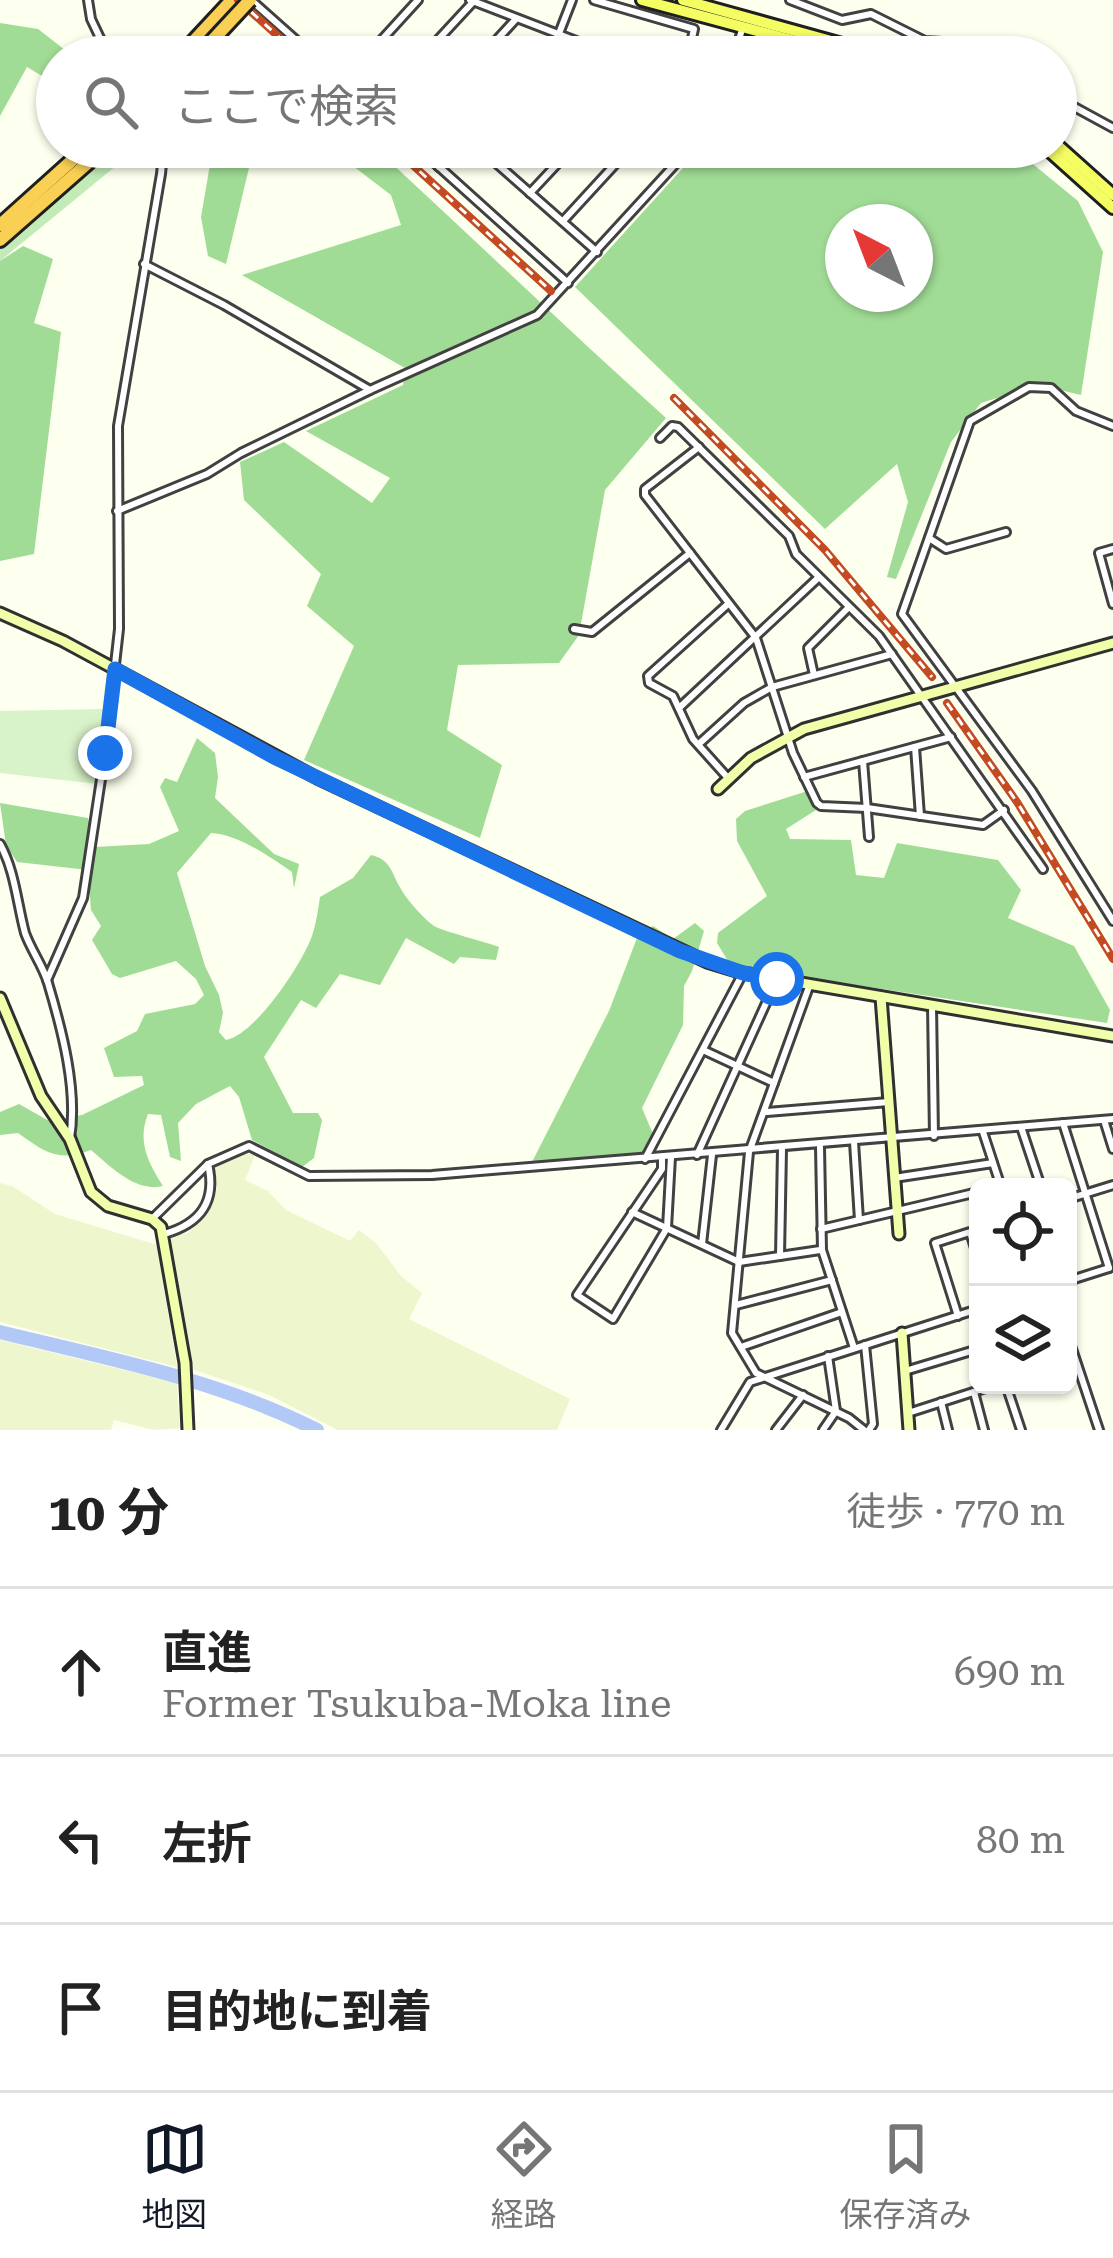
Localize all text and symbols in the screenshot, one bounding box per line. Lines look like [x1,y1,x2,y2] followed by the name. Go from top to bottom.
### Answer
[36,36,1077,168] search box
[78,69,144,135] icon: search
[174,80,399,133] text: ここで検索
[825,204,933,312] north arrow
[78,726,132,780] route end
[750,952,804,1006] route start
[969,1178,1077,1394] map controls
[969,1178,1077,1286] button: locate
[969,1286,1077,1394] button: layers
[48,1483,169,1542] text: 10 分
[846,1489,1065,1535] text: 徒歩 · 770 m
[162,1626,252,1679] text: 直進
[48,1639,114,1705] icon: ahead
[954,1649,1065,1695] text: 690 m
[162,1681,671,1727] text: Former Tsukuba-Moka line
[48,1807,114,1873] icon: left
[162,1817,252,1870] text: 左折
[976,1817,1065,1863] text: 80 m
[48,1975,114,2041] icon: arrive
[162,1985,432,2038] text: 目的地に到着
[142,2116,208,2236] tab: 地図
[491,2116,557,2236] tab: 経路
[840,2116,972,2236] tab: 保存済み

